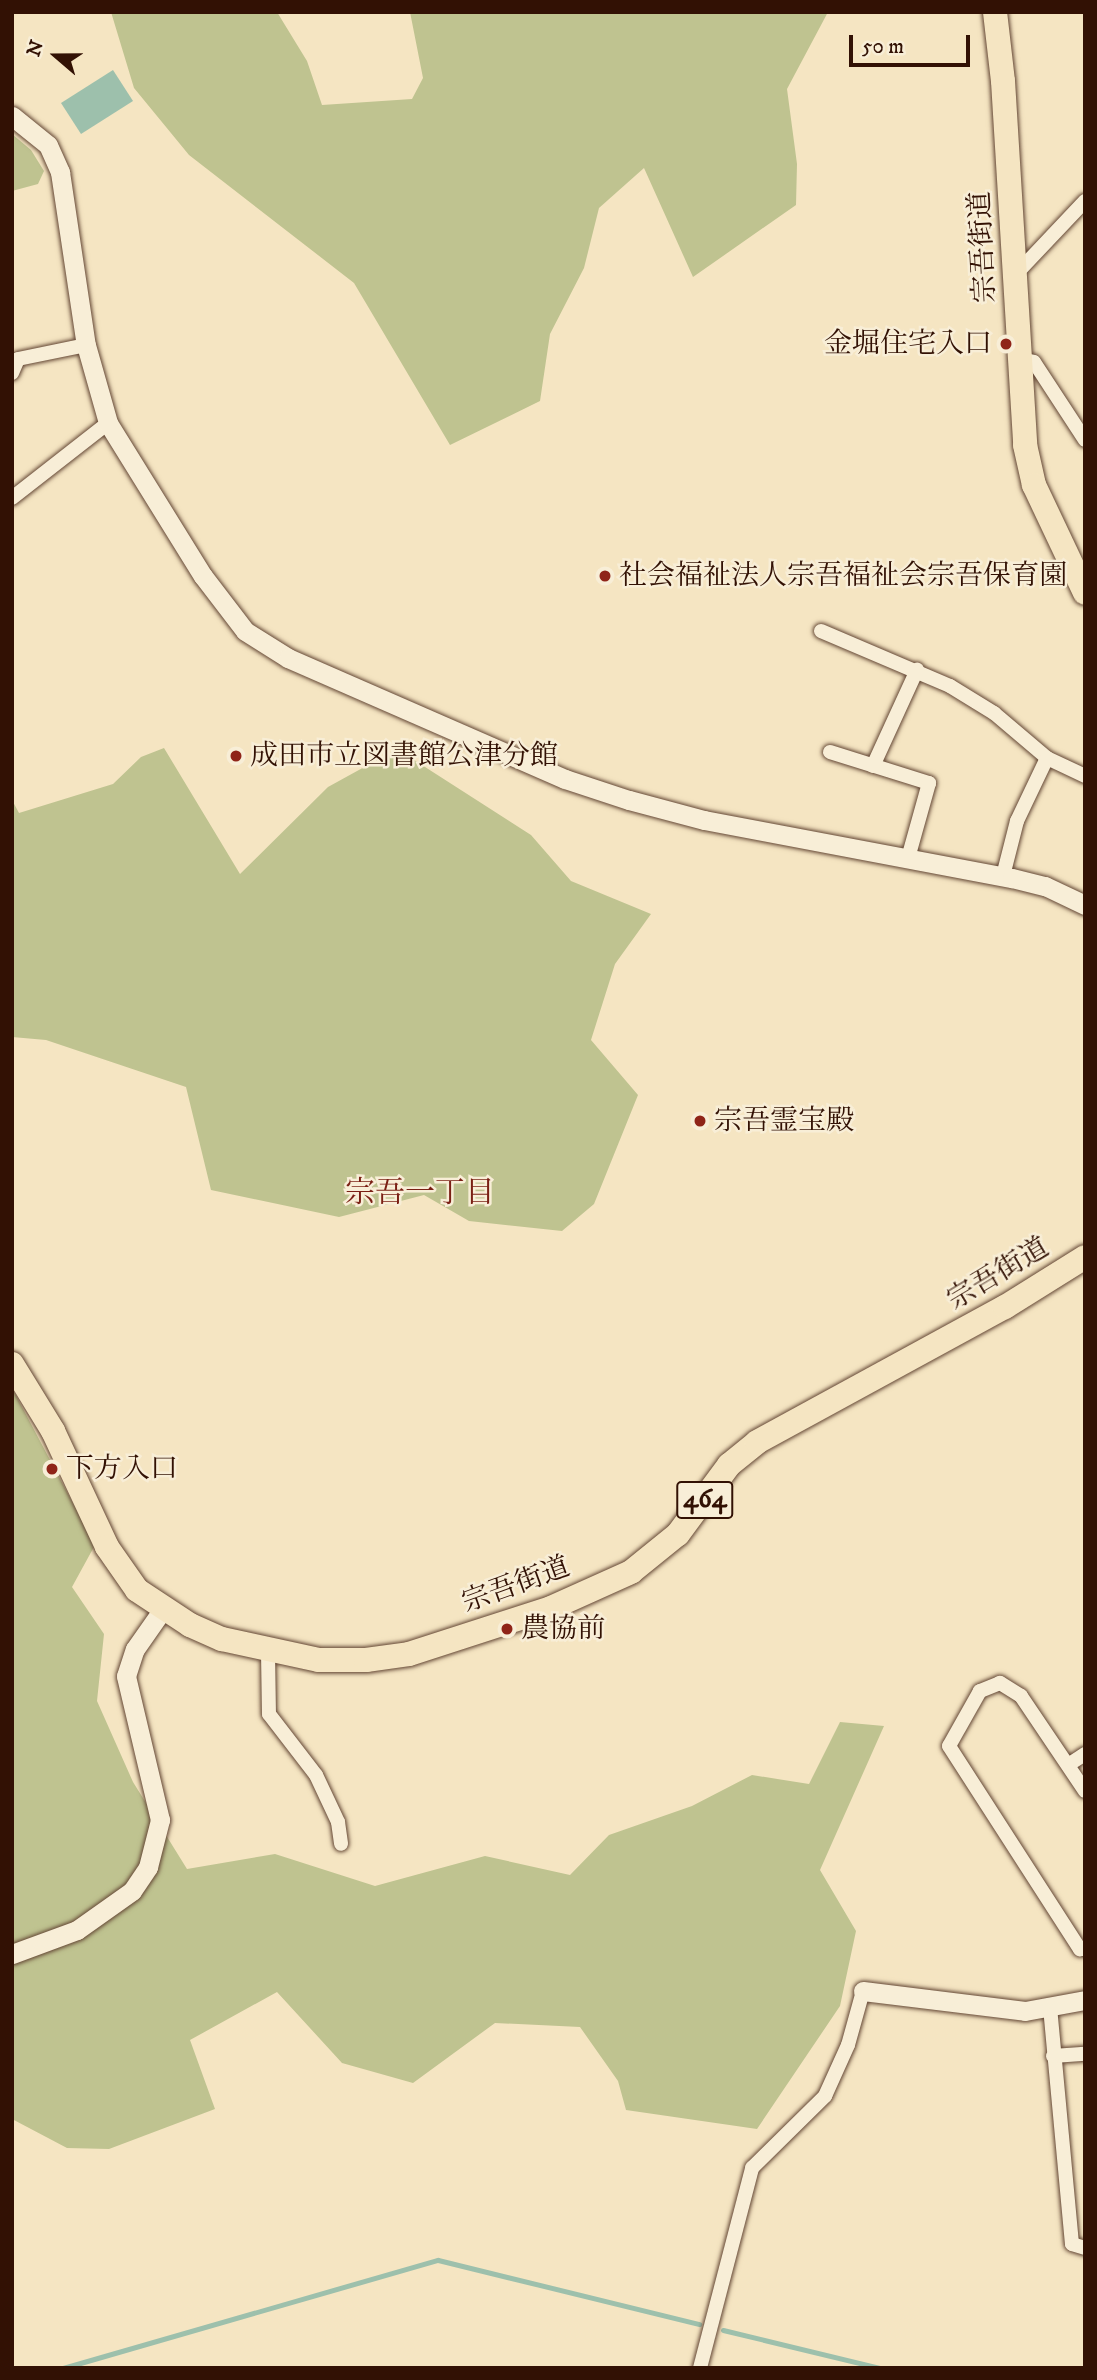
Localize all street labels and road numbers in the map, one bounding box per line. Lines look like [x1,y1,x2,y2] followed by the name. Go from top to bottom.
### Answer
[963,190,1003,304] street label: 宗吾街道
[941,1231,1055,1317] street label: 宗吾街道
[675,1478,735,1522] road number: 464
[458,1550,574,1620] street label: 宗吾街道

